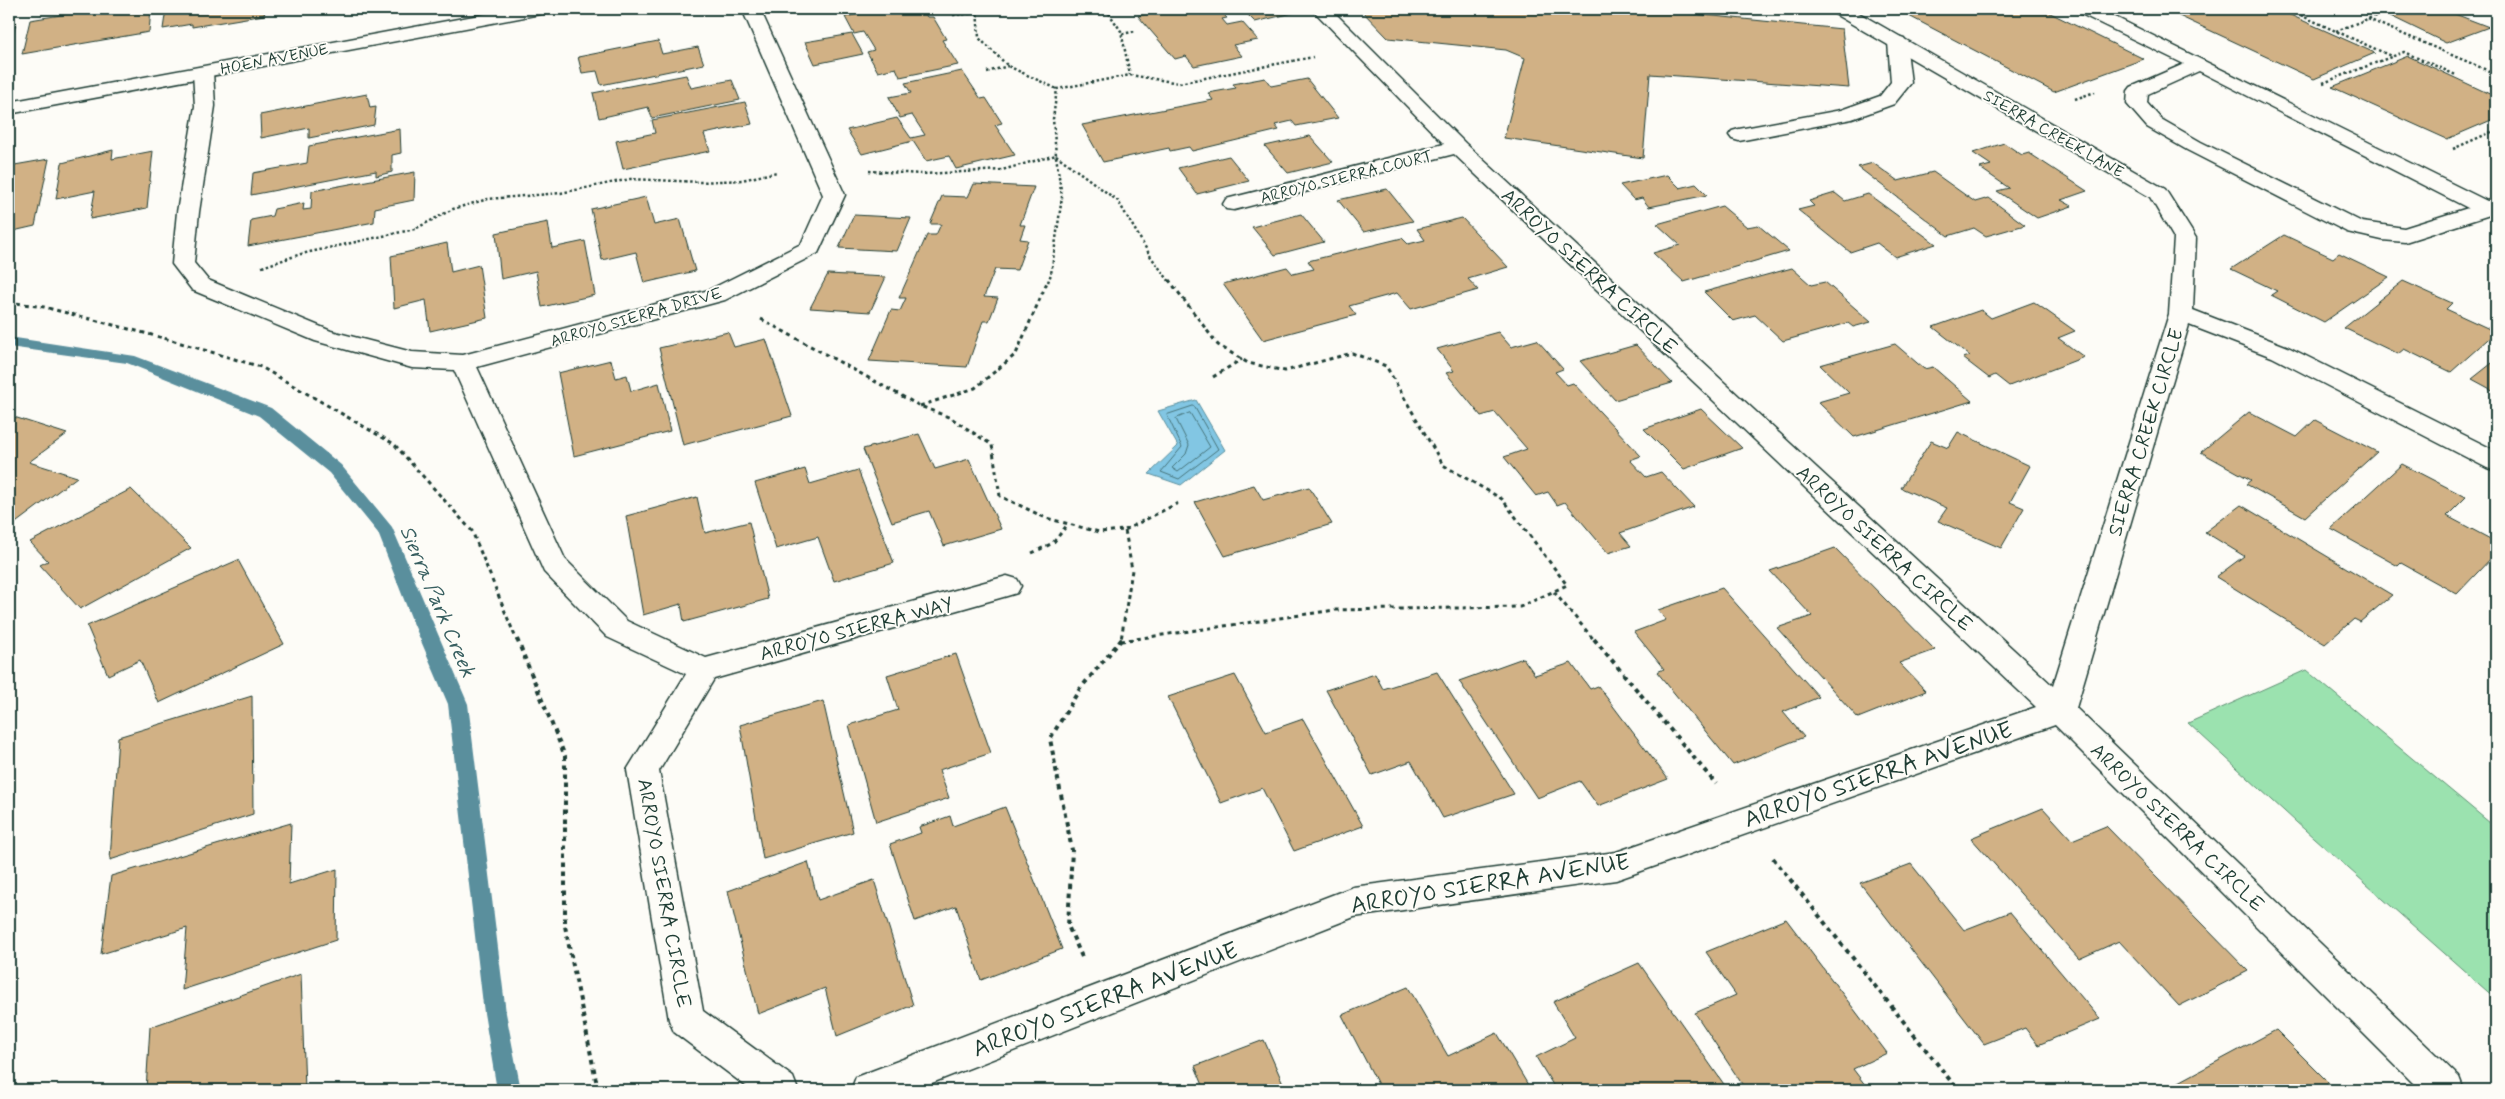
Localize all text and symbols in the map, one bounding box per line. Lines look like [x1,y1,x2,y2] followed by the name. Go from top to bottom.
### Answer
[219,39,330,80] street label: HOEN AVENUE
[1979,86,2127,183] street label: SIERRA CREEK LANE
[1258,146,1435,209] street label: ARROYO SIERRA COURT
[1495,183,1683,361] street label: ARROYO SIERRA CIRCLE
[548,283,725,352] street label: ARROYO SIERRA DRIVE
[2102,325,2191,540] street label: SIERRA CREEK CIRCLE
[1790,460,1978,638] street label: ARROYO SIERRA CIRCLE
[393,521,482,681] water label: Sierra Park Creek
[757,591,956,668] street label: ARROYO SIERRA WAY
[1740,715,2017,836] street label: ARROYO SIERRA AVENUE
[2084,738,2270,919] street label: ARROYO SIERRA CIRCLE
[630,776,697,1010] street label: ARROYO SIERRA CIRCLE
[1349,847,1632,922] street label: ARROYO SIERRA AVENUE
[968,935,1243,1065] street label: ARROYO SIERRA AVENUE

